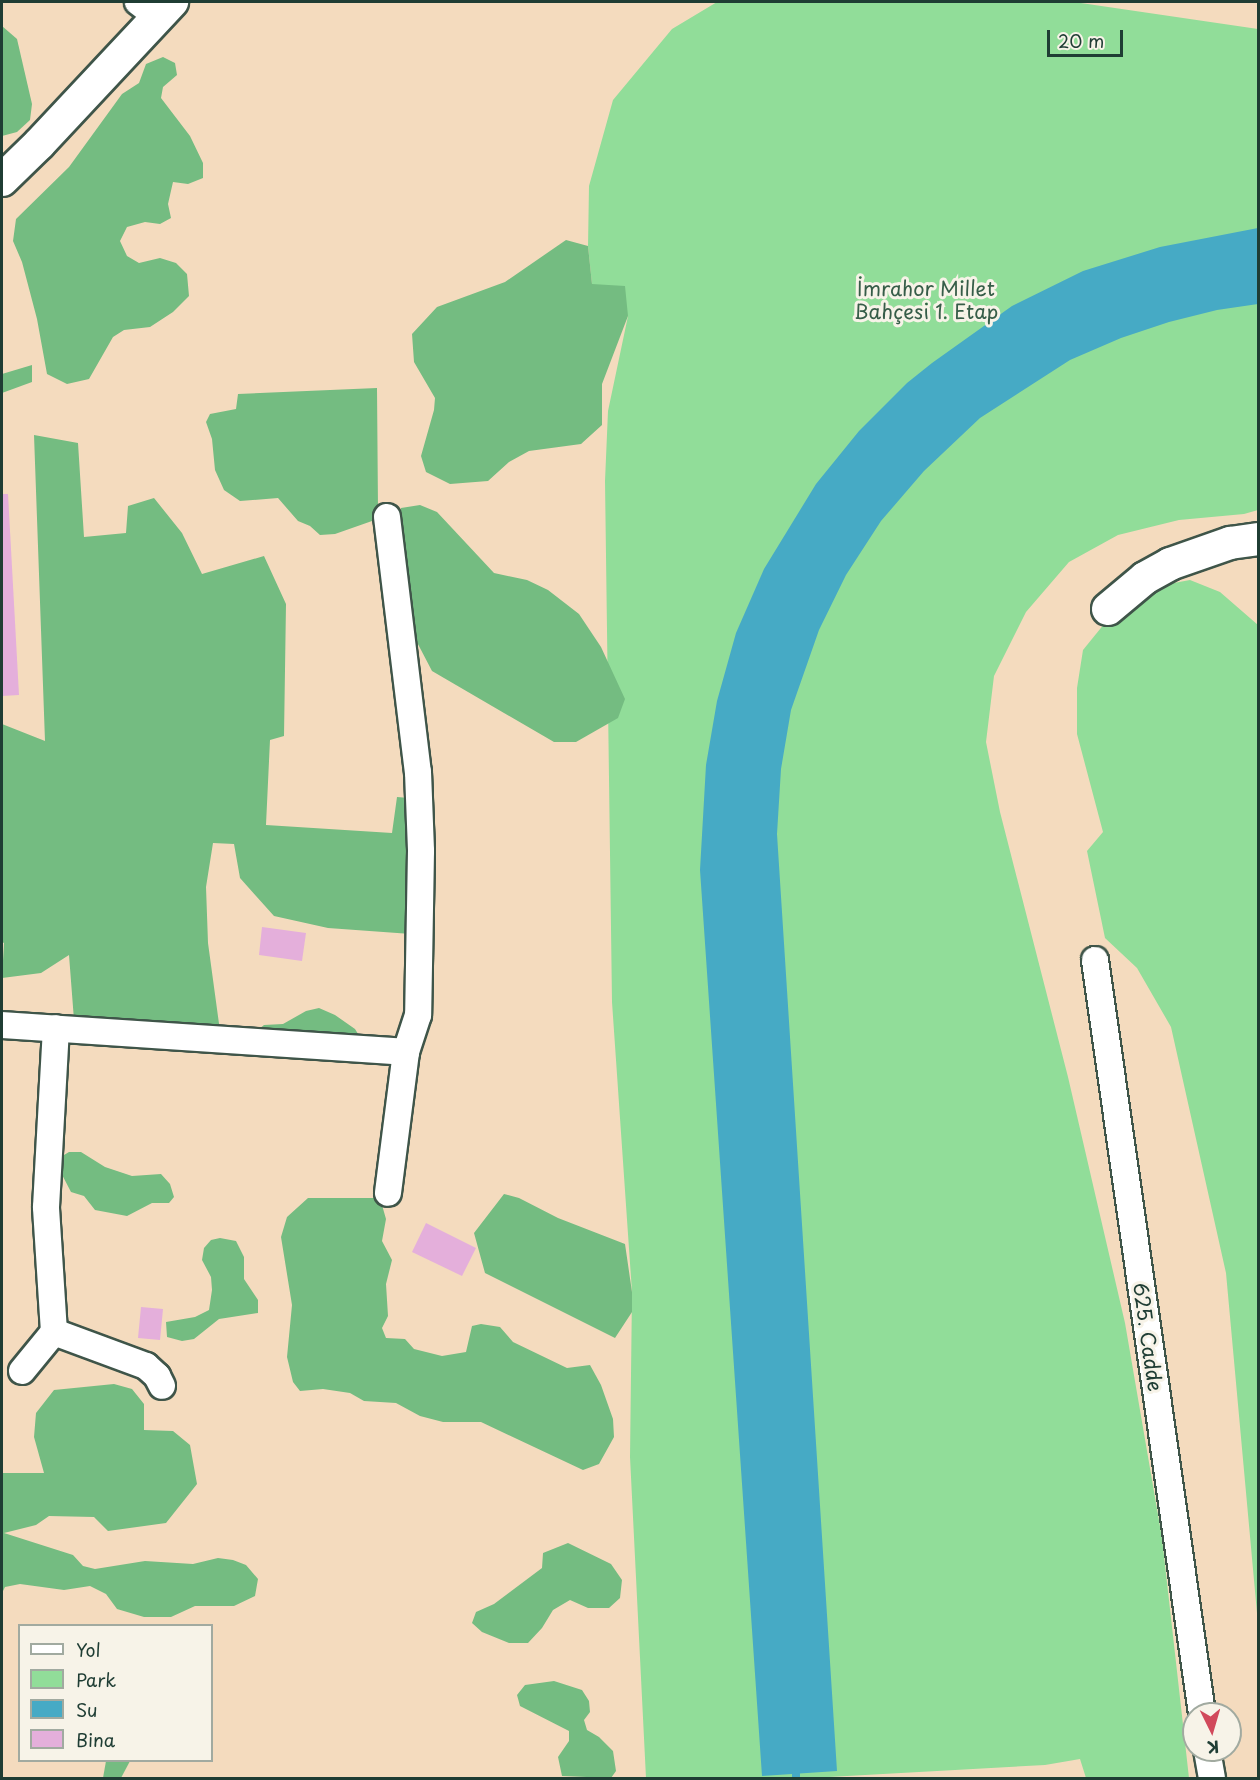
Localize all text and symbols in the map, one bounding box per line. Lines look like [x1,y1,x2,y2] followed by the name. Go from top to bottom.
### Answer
[1050,18,1126,56] scale bar
[1058,27,1104,54] text: 20 m
[853,277,999,324] park label: İmrahor Millet Bahçesi 1. Etap
[1128,1280,1168,1394] street label: 625. Cadde
[18,1624,213,1762] legend
[76,1636,101,1663] text: Yol
[76,1666,116,1693] text: Park
[76,1696,97,1723] text: Su
[1182,1702,1242,1762] north arrow
[76,1726,115,1753] text: Bina
[1207,1735,1220,1760] text: K

